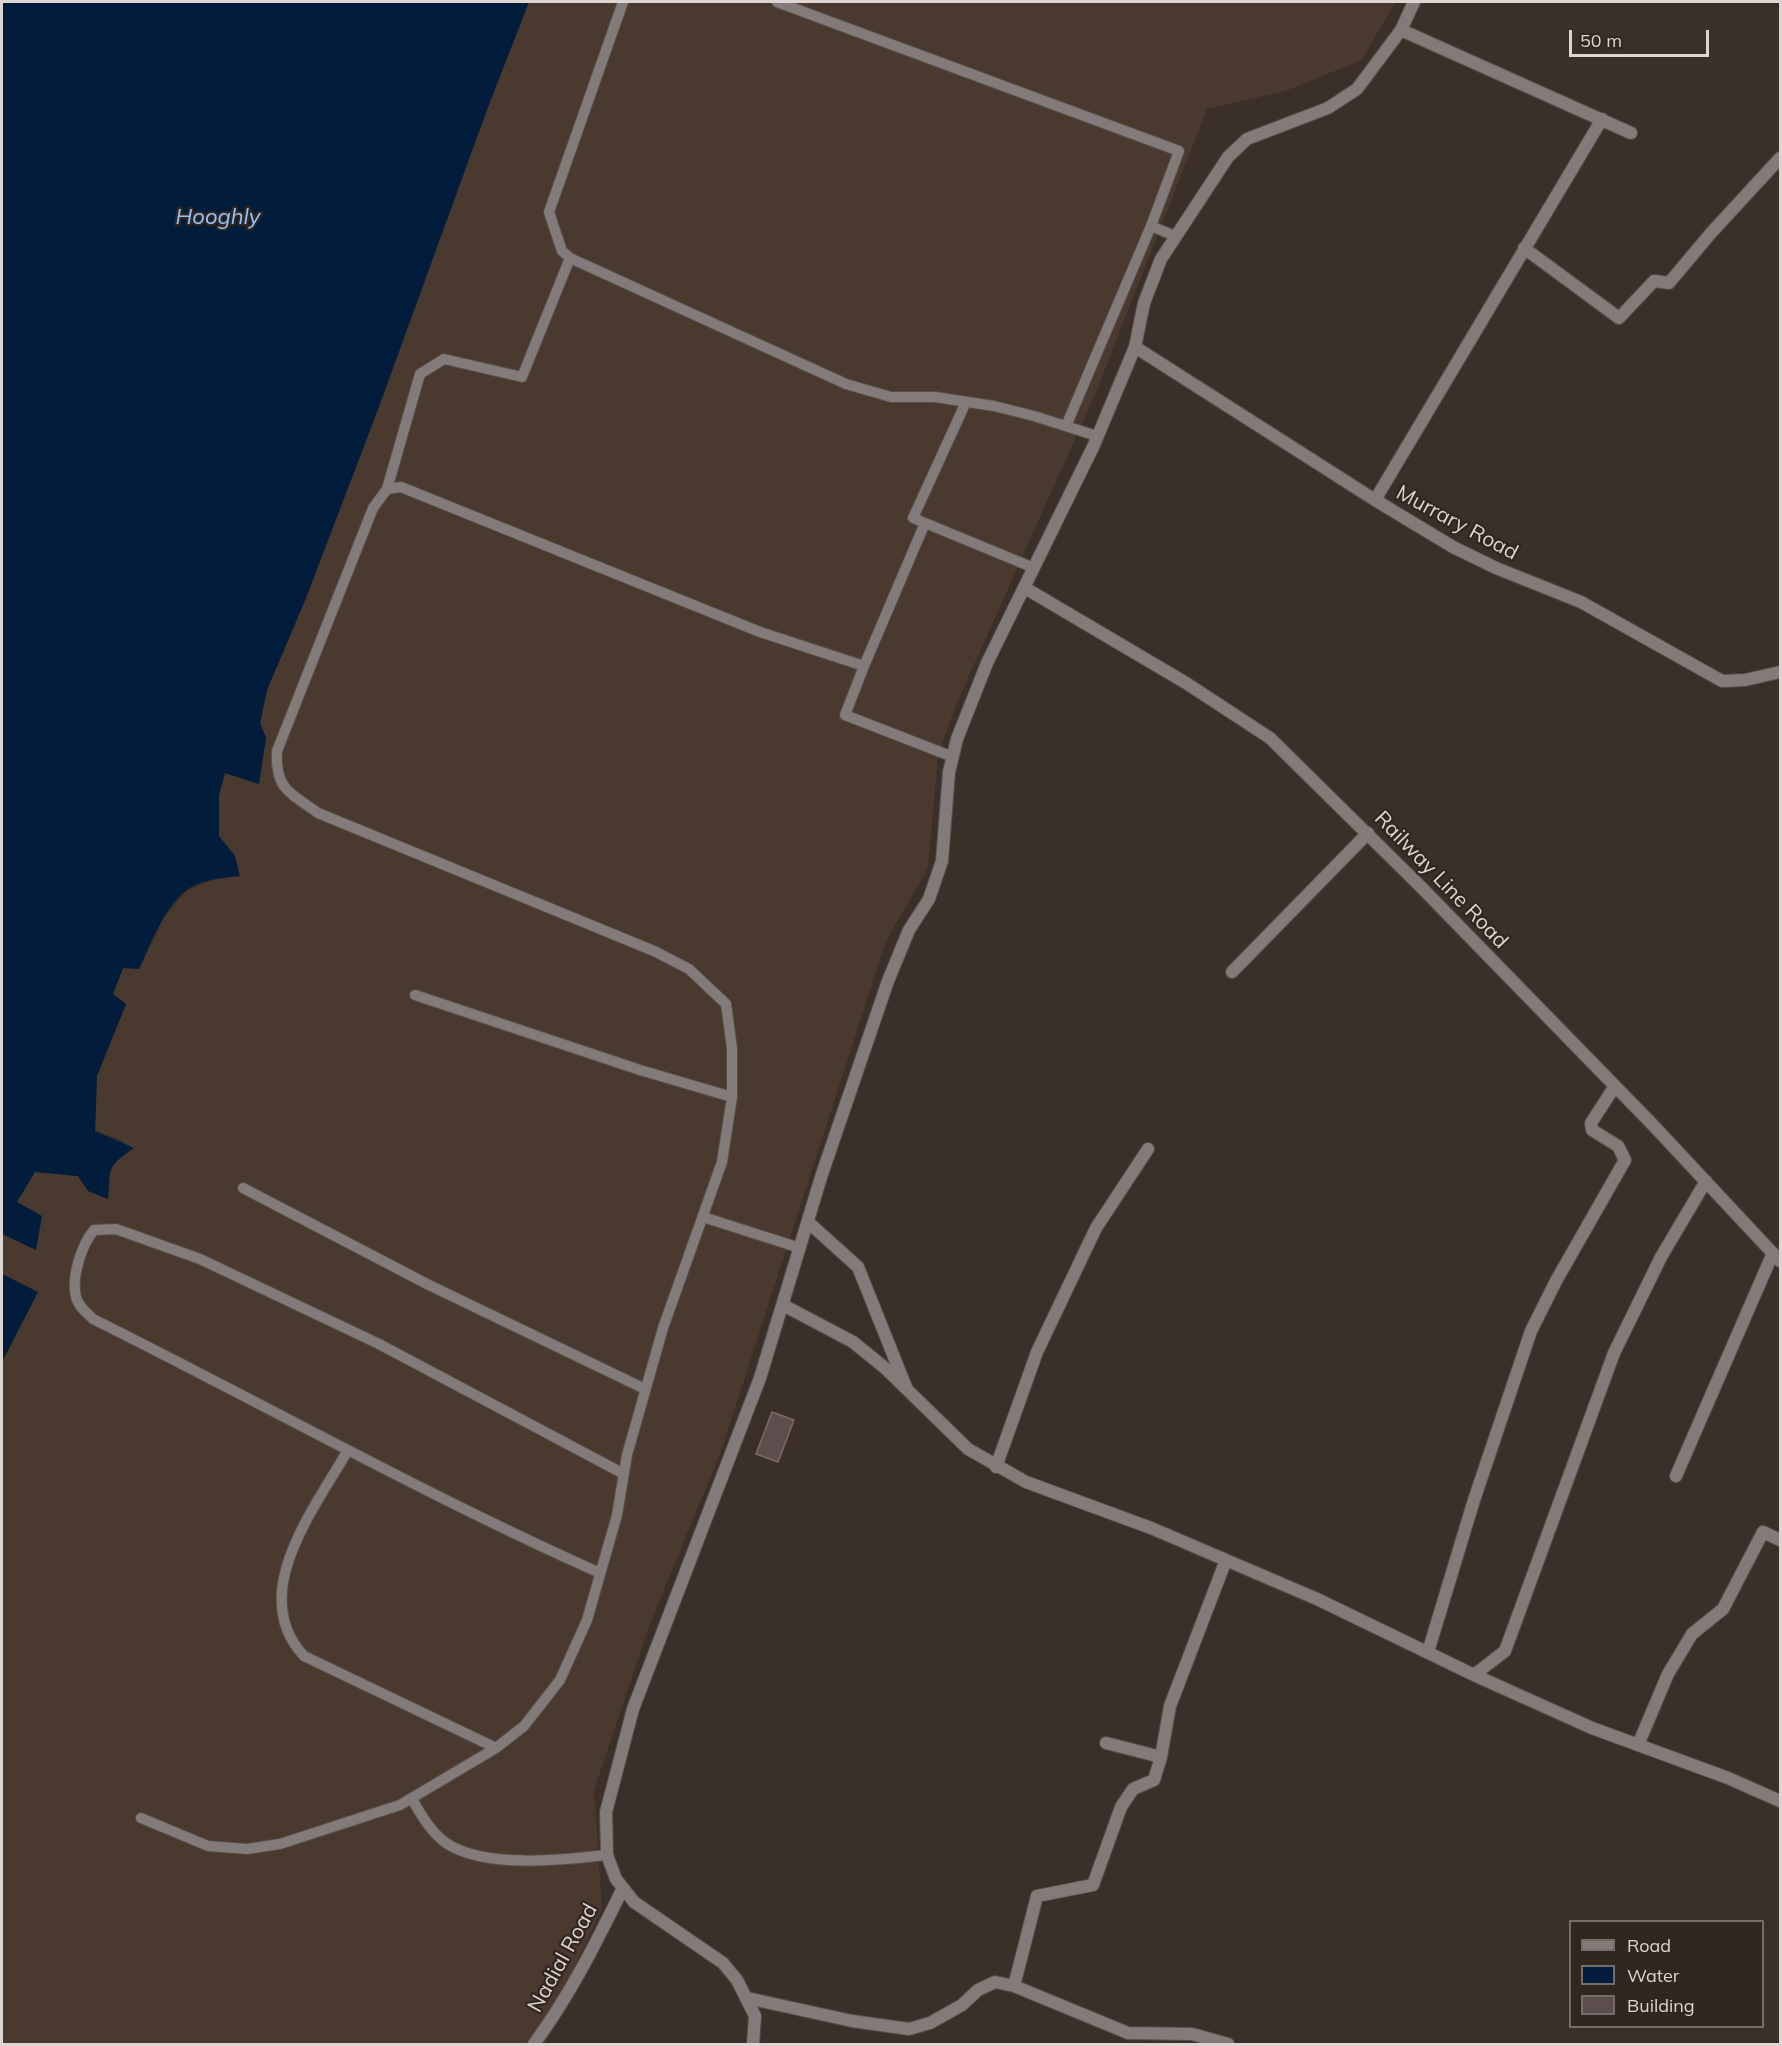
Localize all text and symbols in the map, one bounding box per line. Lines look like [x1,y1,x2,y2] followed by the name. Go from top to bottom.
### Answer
[1572,18,1712,56] scale bar
[1580,29,1622,52] text: 50 m
[175,204,261,230] water label: Hooghly
[1392,480,1522,566] street label: Murrary Road
[1369,806,1513,954] street label: Railway Line Road
[523,1899,603,2017] street label: Nadial Road
[1569,1920,1764,2028] legend
[1627,1934,1671,1957] text: Road
[1627,1964,1679,1987] text: Water
[1627,1994,1695,2017] text: Building

